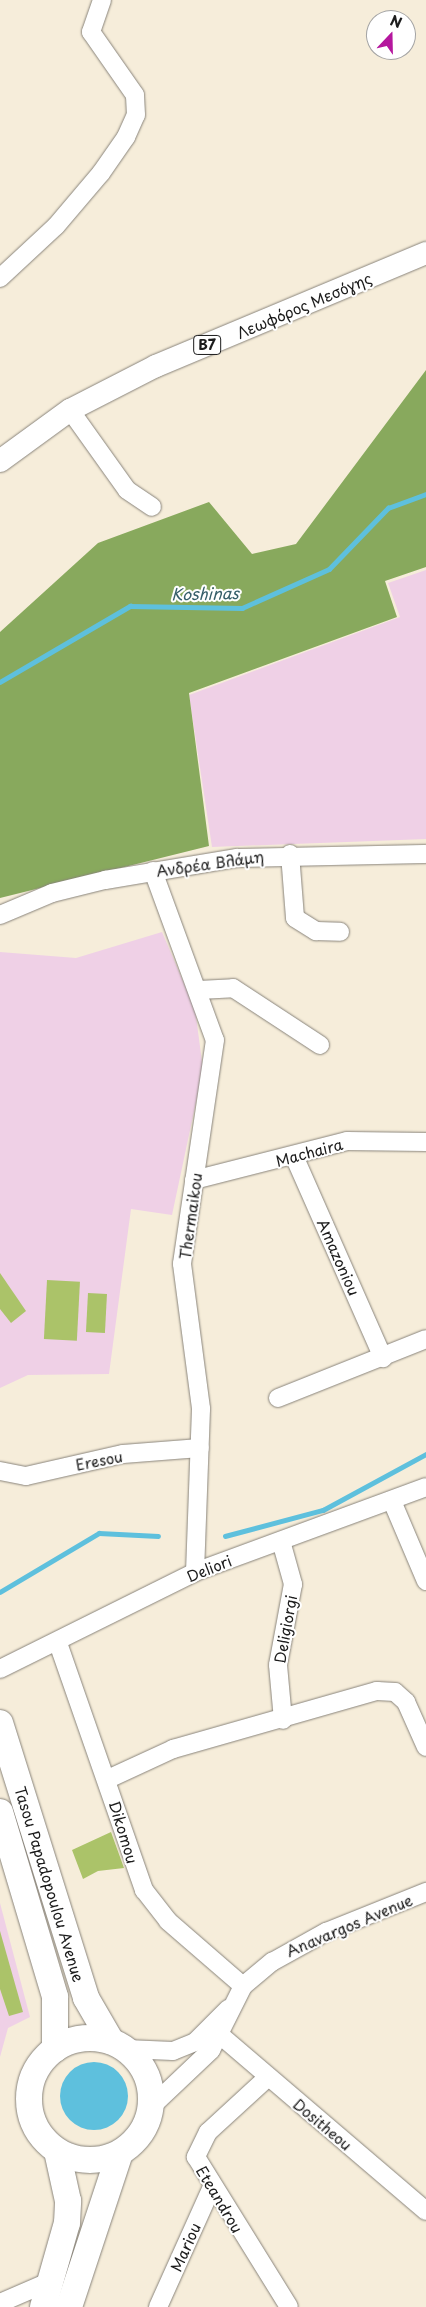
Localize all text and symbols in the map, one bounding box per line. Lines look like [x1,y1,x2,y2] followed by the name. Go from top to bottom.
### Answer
[366,10,416,60] north arrow
[387,10,405,33] text: N
[234,268,374,342] street label: Λεωφόρος Μεσόγης
[192,334,222,356] road number: B7
[171,583,239,603] water label: Koshinas
[155,847,265,879] street label: Ανδρέα Βλάμη
[274,1134,344,1170] street label: Machaira
[175,1172,205,1260] street label: Thermaikou
[314,1216,364,1298] street label: Amazoniou
[74,1447,124,1473] street label: Eresou
[184,1551,234,1585] street label: Deliori
[270,1594,300,1664] street label: Deligiorgi
[12,1784,88,1984] street label: Tasou Papadopoulou Avenue
[106,1798,142,1866] street label: Dikomou
[283,1890,415,1960] street label: Anavargos Avenue
[290,2094,356,2154] street label: Dositheou
[193,2162,247,2236] street label: Eteandrou
[166,2220,204,2274] street label: Mariou

